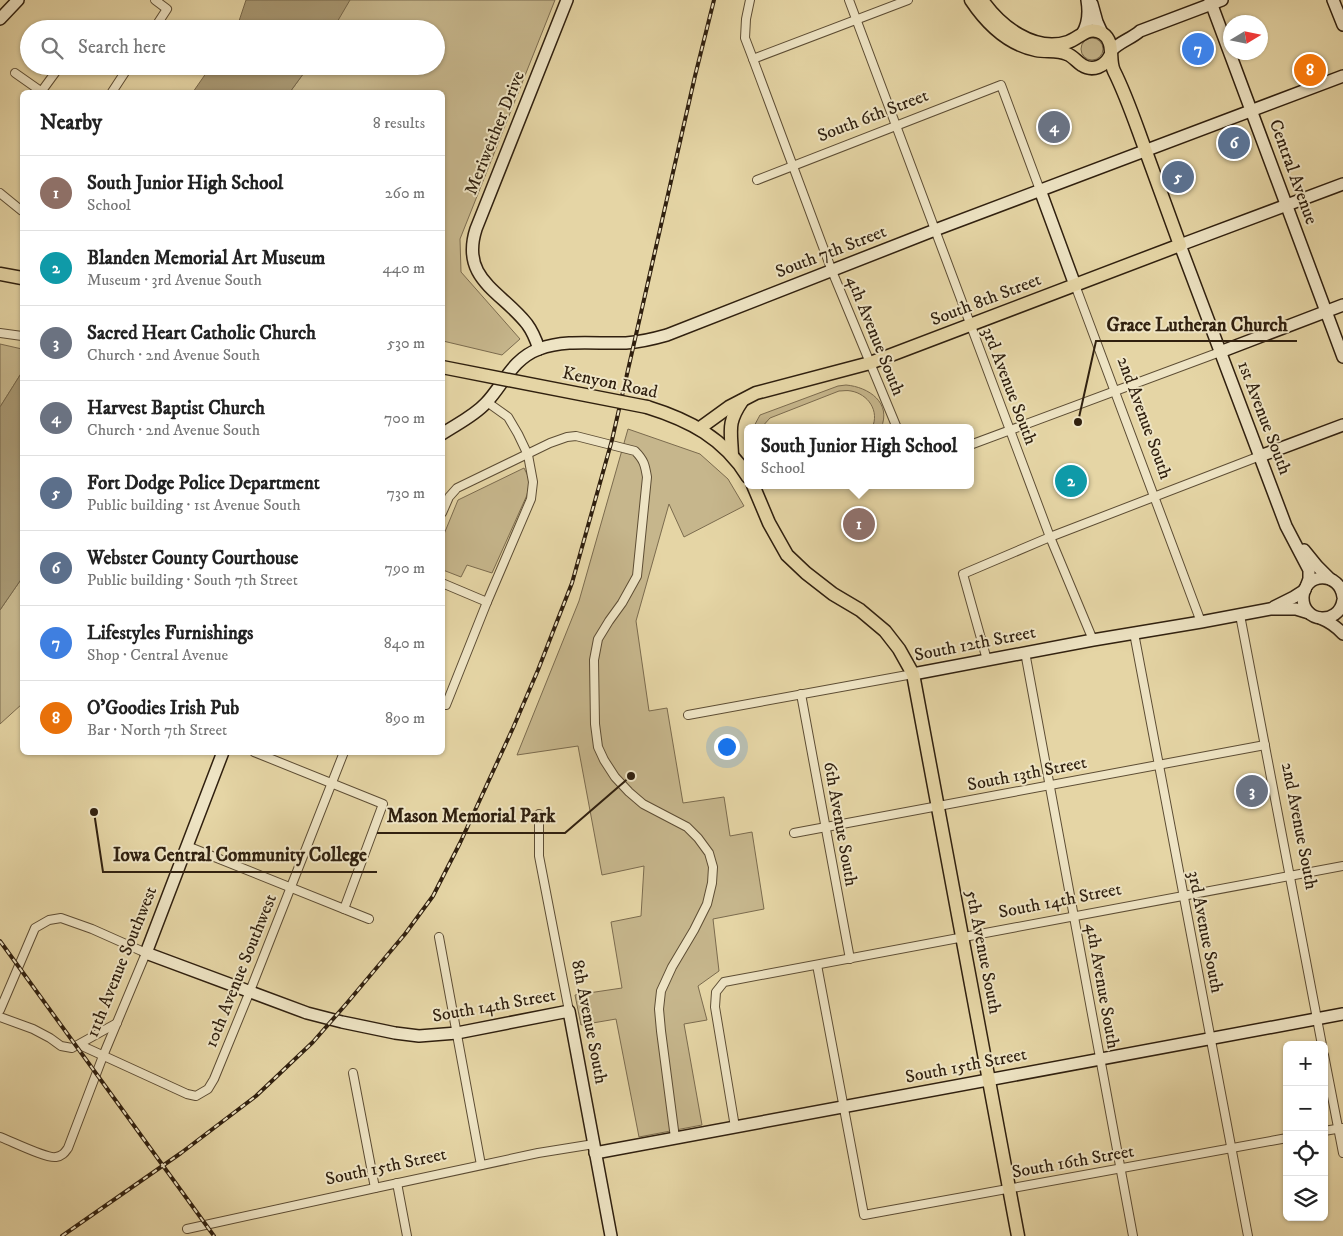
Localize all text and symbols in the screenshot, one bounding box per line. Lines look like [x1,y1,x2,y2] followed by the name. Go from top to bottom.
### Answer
[1223,15,1268,60] north arrow
[20,20,445,75] search box
[1182,30,1214,68] pin: 7
[38,34,66,62] icon: search
[78,36,166,59] text: Search here
[1294,51,1326,89] pin: 8
[460,68,530,198] street label: Meriweither Drive
[814,85,932,147] street label: South 6th Street
[1038,108,1070,146] pin: 4
[40,110,102,136] text: Nearby
[373,113,425,133] text: 8 results
[1264,117,1322,227] street label: Central Avenue
[1218,124,1250,162] pin: 6
[1162,158,1194,196] pin: 5
[87,172,283,195] text: South Junior High School
[53,183,59,203] text: 1
[385,183,425,203] text: 260 m
[87,195,131,215] text: School
[772,221,890,283] street label: South 7th Street
[87,247,325,270] text: Blanden Memorial Art Museum
[52,258,60,278] text: 2
[383,258,425,278] text: 440 m
[928,269,1045,331] street label: South 8th Street
[87,270,262,290] text: Museum · 3rd Avenue South
[841,273,909,400] street label: 4th Avenue South
[1096,307,1297,341] callout: Grace Lutheran Church
[1106,314,1289,337] text: Grace Lutheran Church
[87,322,316,345] text: Sacred Heart Catholic Church
[977,324,1042,448] street label: 3rd Avenue South
[53,333,59,353] text: 3
[387,333,425,353] text: 530 m
[87,345,260,365] text: Church · 2nd Avenue South
[1112,354,1177,483] street label: 2nd Avenue South
[1232,358,1296,479] street label: 1st Avenue South
[560,362,660,404] street label: Kenyon Road
[87,397,265,420] text: Harvest Baptist Church
[51,408,61,428] text: 4
[384,408,425,428] text: 700 m
[87,420,260,440] text: Church · 2nd Avenue South
[744,424,974,489] popup
[761,435,957,458] text: South Junior High School
[761,458,805,478] text: School
[1055,462,1087,500] pin: 2
[87,472,320,495] text: Fort Dodge Police Department
[52,483,60,503] text: 5
[387,483,425,503] text: 730 m
[87,495,301,515] text: Public building · 1st Avenue South
[843,505,875,543] pin: 1
[87,547,299,570] text: Webster County Courthouse
[52,558,60,578] text: 6
[385,558,425,578] text: 790 m
[87,570,298,590] text: Public building · South 7th Street
[913,621,1038,667] street label: South 12th Street
[87,622,253,645] text: Lifestyles Furnishings
[52,633,60,653] text: 7
[384,633,425,653] text: 840 m
[87,645,228,665] text: Shop · Central Avenue
[87,697,239,720] text: O'Goodies Irish Pub
[52,708,60,728] text: 8
[385,708,425,728] text: 890 m
[87,720,227,740] text: Bar · North 7th Street
[714,734,740,760] your location
[966,752,1089,796] street label: South 13th Street
[818,760,862,889] street label: 6th Avenue South
[1276,761,1322,892] street label: 2nd Avenue South
[1236,772,1268,810] pin: 3
[377,799,565,833] callout: Mason Memorial Park
[387,805,556,828] text: Mason Memorial Park
[103,838,377,872] callout: Iowa Central Community College
[113,844,367,867] text: Iowa Central Community College
[1182,869,1228,996] street label: 3rd Avenue South
[997,878,1123,924] street label: South 14th Street
[82,883,162,1041] street label: 11th Avenue Southwest
[960,888,1006,1016] street label: 5th Avenue South
[200,891,282,1051] street label: 10th Avenue Southwest
[1080,921,1124,1051] street label: 4th Avenue South
[566,958,612,1086] street label: 8th Avenue South
[431,984,557,1028] street label: South 14th Street
[1283,1041,1328,1221] map controls
[1283,1041,1328,1086] button: +
[904,1043,1029,1089] street label: South 15th Street
[1283,1086,1328,1131] button: −
[1283,1131,1328,1176] button: locate
[1010,1140,1136,1184] street label: South 16th Street
[324,1143,449,1191] street label: South 15th Street
[1283,1176,1328,1221] button: layers

